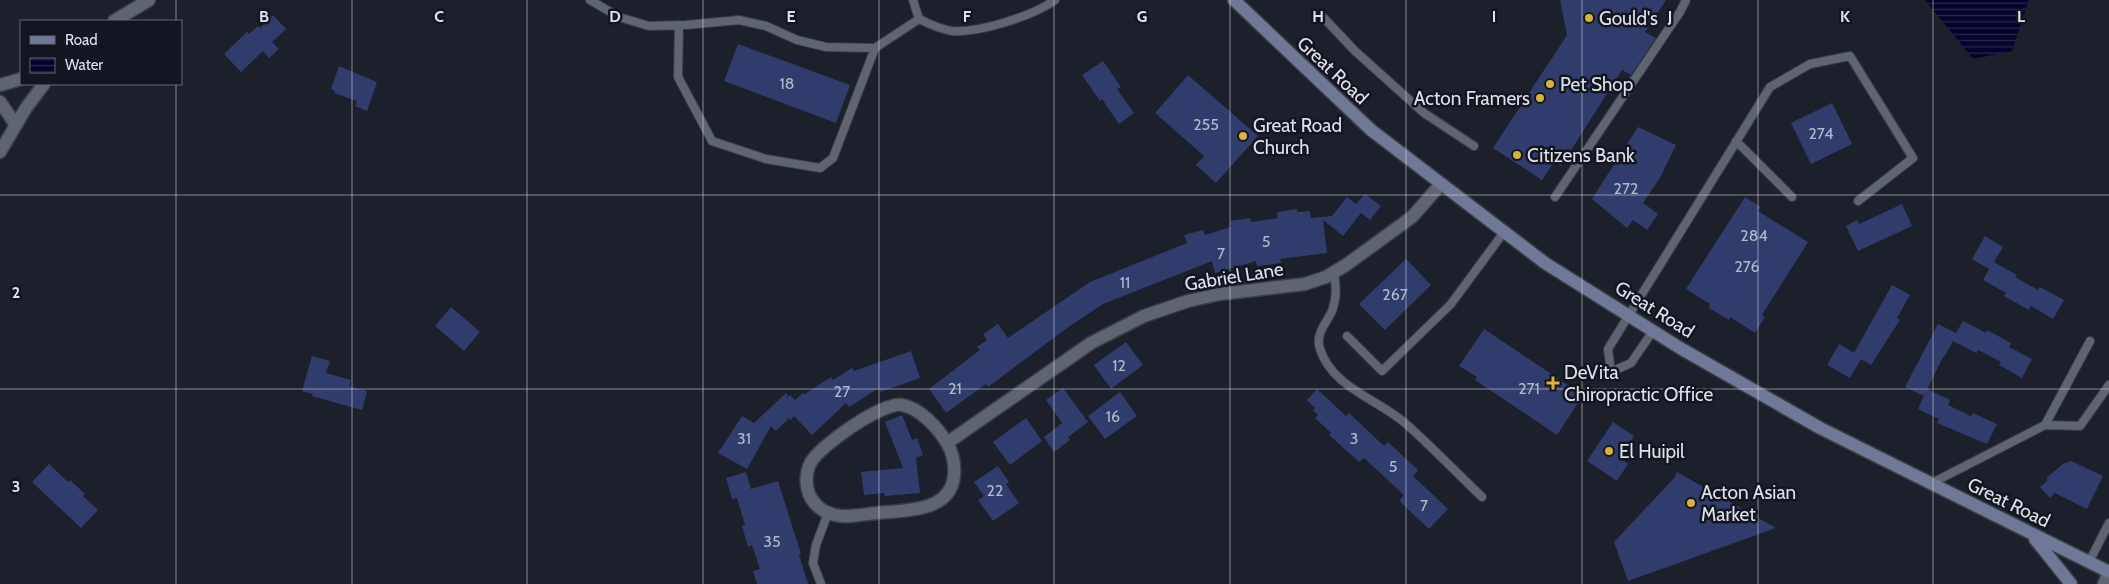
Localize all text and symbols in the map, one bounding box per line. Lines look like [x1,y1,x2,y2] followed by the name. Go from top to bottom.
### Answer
[259,7,269,26] text: B
[434,7,444,26] text: C
[609,7,621,26] text: D
[786,7,796,26] text: E
[963,7,972,26] text: F
[1137,7,1147,26] text: G
[1312,7,1324,26] text: H
[1492,7,1496,26] text: I
[1599,7,1658,30] place label: Gould's
[1667,7,1672,26] text: J
[1840,7,1850,26] text: K
[2017,7,2025,26] text: L
[1583,12,1595,24] marker: Gould's
[20,20,182,85] legend
[65,31,98,49] text: Road
[1292,32,1373,109] street label: Great Road
[65,56,103,74] text: Water
[1560,73,1633,96] place label: Pet Shop
[780,74,794,93] house number: 18
[1544,78,1556,90] marker: Pet Shop
[1414,87,1530,110] place label: Acton Framers
[1534,92,1546,104] marker: Acton Framers
[1253,114,1342,159] place label: Great Road Church
[1193,115,1219,134] house number: 255
[1808,124,1834,143] house number: 274
[1237,130,1249,142] marker: Great Road Church
[1527,144,1635,167] place label: Citizens Bank
[1511,149,1523,161] marker: Citizens Bank
[1614,179,1638,198] house number: 272
[1740,226,1768,245] house number: 284
[1262,232,1270,251] house number: 5
[1217,244,1225,263] house number: 7
[1183,257,1285,296] street label: Gabriel Lane
[1734,257,1760,276] house number: 276
[1120,273,1130,292] house number: 11
[1611,276,1699,343] street label: Great Road
[12,283,20,302] text: 2
[1382,285,1408,304] house number: 267
[1112,356,1126,375] house number: 12
[1564,361,1713,406] place label: DeVita Chiropractic Office
[1546,376,1560,390] marker: DeVita Chiropractic Office
[948,379,962,398] house number: 21
[1518,379,1540,398] house number: 271
[834,382,850,401] house number: 27
[1106,407,1120,426] house number: 16
[737,429,751,448] house number: 31
[1350,429,1358,448] house number: 3
[1619,440,1685,463] place label: El Huipil
[1603,445,1615,457] marker: El Huipil
[1389,457,1397,476] house number: 5
[1964,473,2054,532] street label: Great Road
[12,477,20,496] text: 3
[987,481,1003,500] house number: 22
[1701,481,1796,526] place label: Acton Asian Market
[1420,496,1428,515] house number: 7
[1685,497,1697,509] marker: Acton Asian Market
[763,532,781,551] house number: 35

